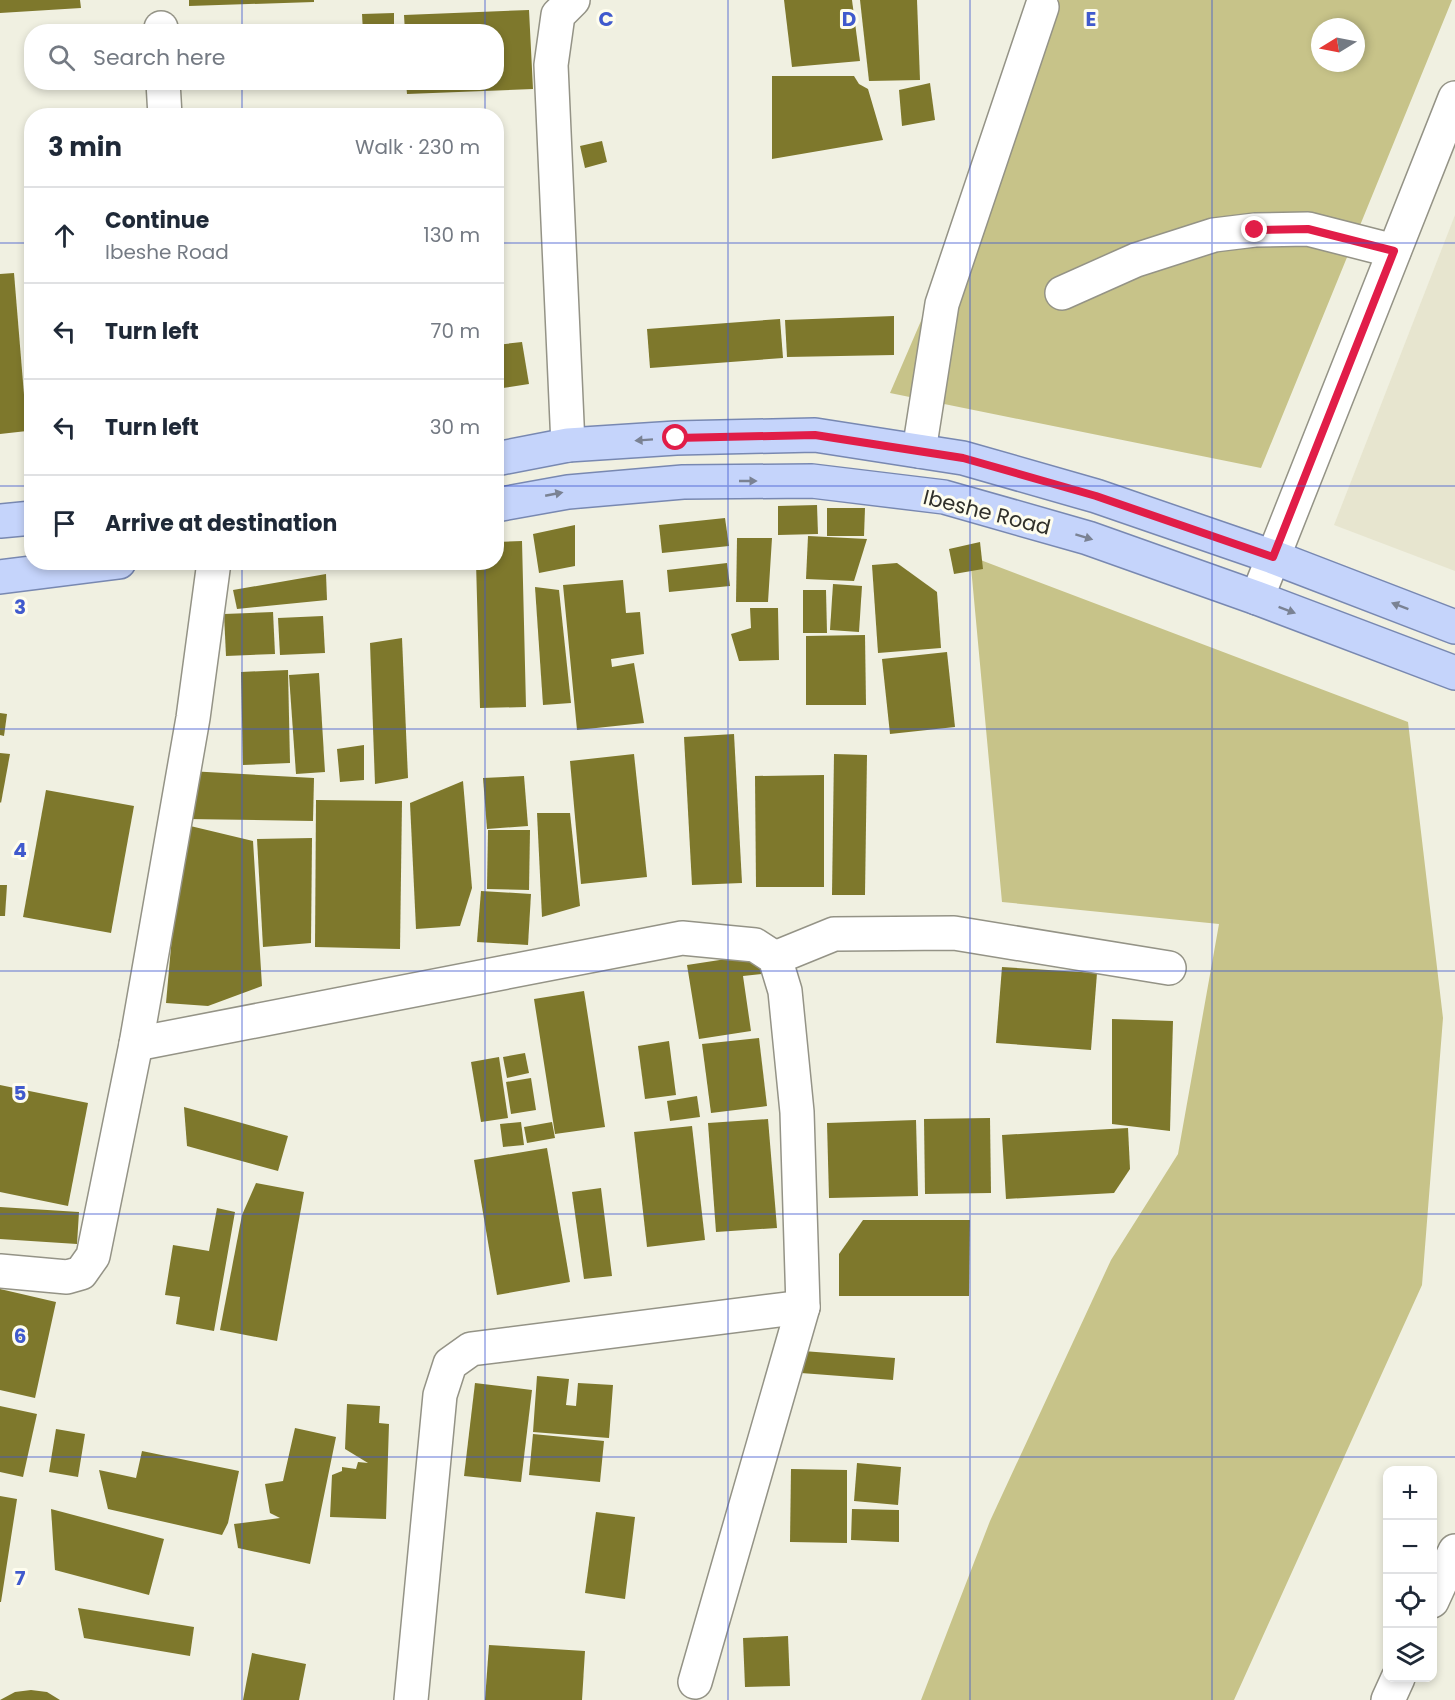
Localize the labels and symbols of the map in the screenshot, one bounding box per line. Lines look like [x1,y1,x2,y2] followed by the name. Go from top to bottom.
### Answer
[598,5,614,33] text: C
[842,5,856,33] text: D
[1086,5,1096,33] text: E
[1311,18,1365,72] north arrow
[1241,216,1267,242] route end
[662,424,688,450] route start
[634,436,653,445] one-way arrow
[739,477,758,486] one-way arrow
[920,482,1054,542] street label: Ibeshe Road
[545,490,564,499] one-way arrow
[1075,533,1093,542] one-way arrow
[14,593,26,621] text: 3
[1391,601,1409,611] one-way arrow
[1278,605,1296,615] one-way arrow
[13,836,27,864] text: 4
[14,1079,27,1107] text: 5
[14,1322,26,1350] text: 6
[15,1564,26,1592] text: 7

